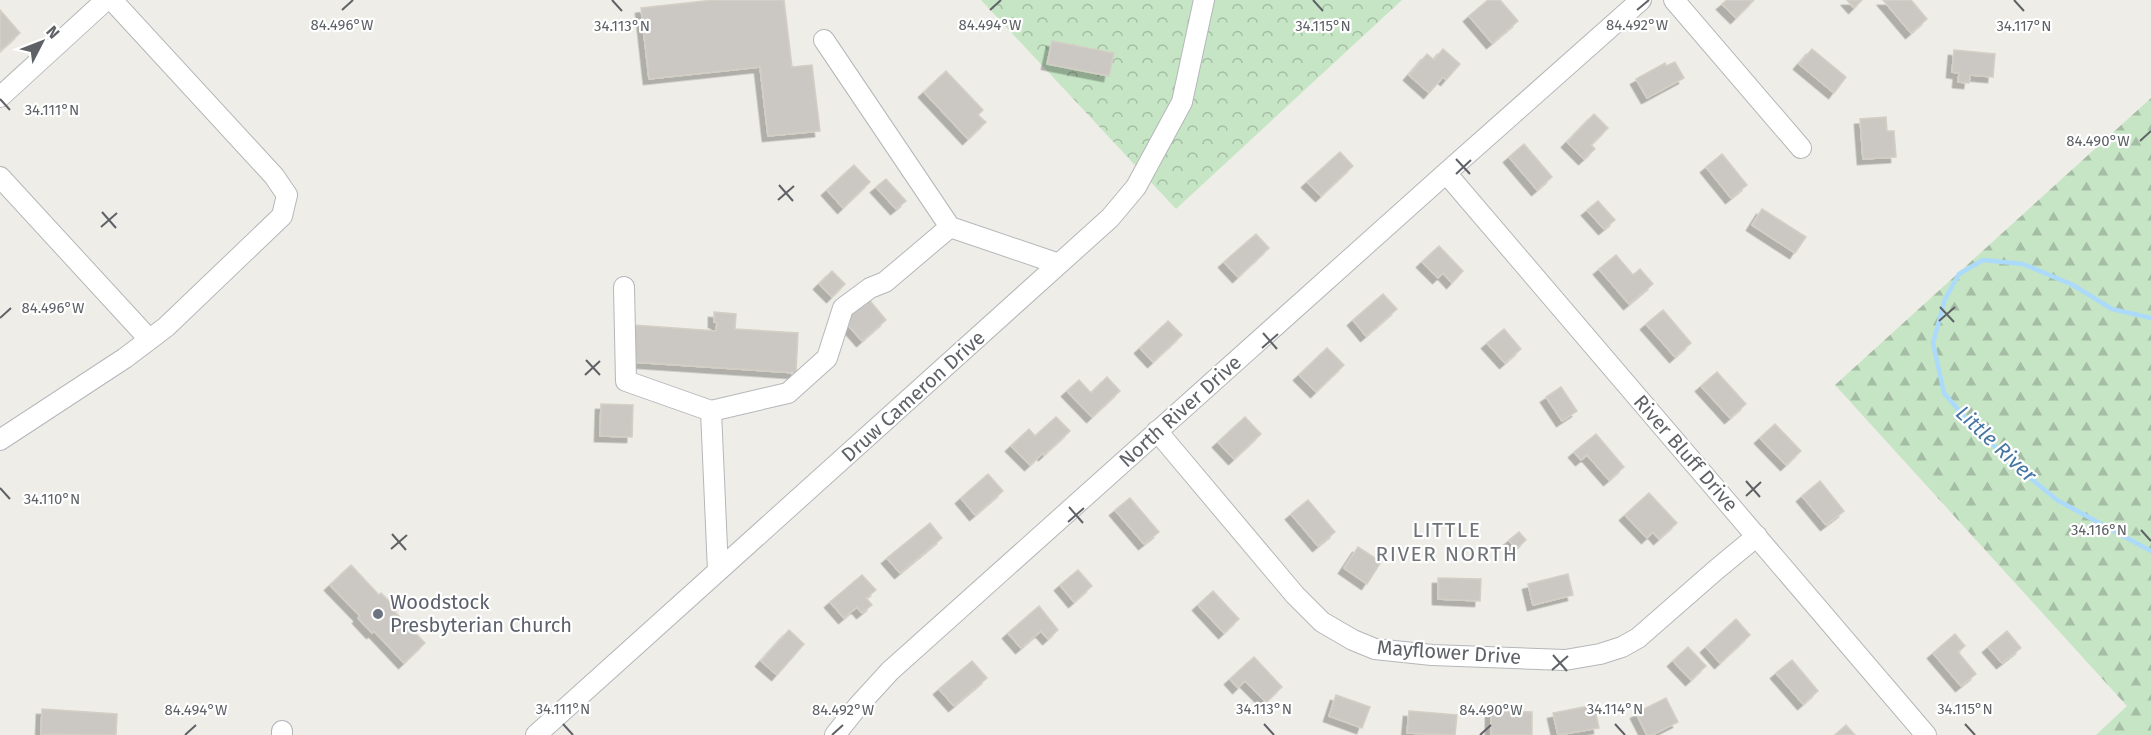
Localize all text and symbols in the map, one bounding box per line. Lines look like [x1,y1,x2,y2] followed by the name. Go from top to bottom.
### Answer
[12,12,72,72] north arrow
[311,16,374,34] text: 84.496°W
[959,16,1022,34] text: 84.494°W
[1606,16,1669,34] text: 84.492°W
[594,17,650,35] text: 34.113°N
[1295,17,1351,35] text: 34.115°N
[1996,17,2052,35] text: 34.117°N
[42,22,63,43] text: N
[25,101,79,119] text: 34.111°N
[2066,132,2130,150] text: 84.490°W
[22,299,85,317] text: 84.496°W
[836,325,990,467] street label: Druw Cameron Drive
[1114,350,1246,472] street label: North River Drive
[1629,390,1743,516] street label: River Bluff Drive
[1950,400,2042,488] water label: Little River
[24,490,80,508] text: 34.110°N
[1376,517,1518,567] district label: LITTLE RIVER NORTH
[2071,521,2127,539] text: 34.116°N
[390,590,572,637] place label: Woodstock Presbyterian Church
[371,607,385,621] marker: Woodstock Presbyterian Church
[1376,635,1522,669] street label: Mayflower Drive
[536,700,590,718] text: 34.111°N
[1236,700,1292,718] text: 34.113°N
[1587,700,1643,718] text: 34.114°N
[1937,700,1993,718] text: 34.115°N
[165,701,228,719] text: 84.494°W
[812,701,875,719] text: 84.492°W
[1459,701,1523,719] text: 84.490°W

